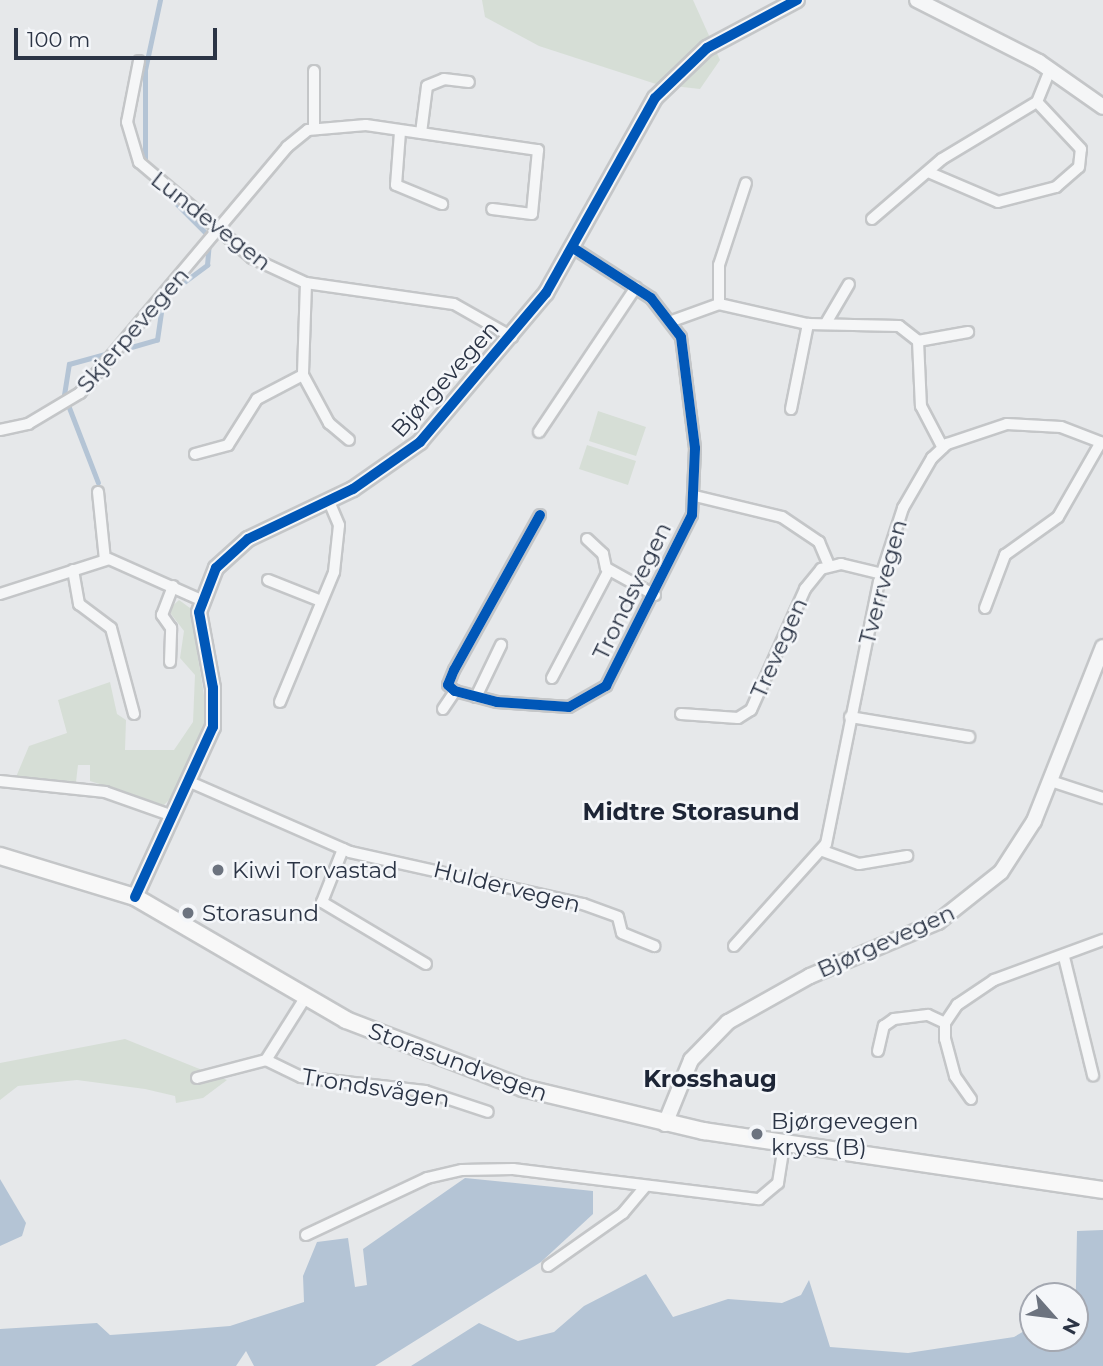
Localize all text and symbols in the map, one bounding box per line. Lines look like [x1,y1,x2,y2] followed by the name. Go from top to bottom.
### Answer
[18,14,220,58] scale bar
[27,27,90,52] text: 100 m
[145,166,277,276] street label: Lundevegen
[71,262,195,398] street label: Skjerpevegen
[385,315,505,443] street label: Bjørgevegen
[853,516,913,648] street label: Tverrvegen
[587,518,677,664] street label: Trondsvegen
[745,594,813,702] street label: Trevegen
[582,798,800,826] district label: Midtre Storasund
[431,855,583,919] street label: Huldervegen
[232,856,398,884] place label: Kiwi Torvastad
[210,862,226,878] marker: Kiwi Torvastad
[813,898,959,984] street label: Bjørgevegen
[202,899,319,927] place label: Storasund
[180,905,196,921] marker: Storasund
[365,1017,551,1107] street label: Storasundvegen
[300,1063,452,1113] street label: Trondsvågen
[643,1065,777,1093] district label: Krosshaug
[771,1107,919,1161] place label: Bjørgevegen kryss (B)
[749,1126,765,1142] marker: Bjørgevegen kryss (B)
[1019,1282,1089,1352] north arrow
[1057,1314,1085,1338] text: N

